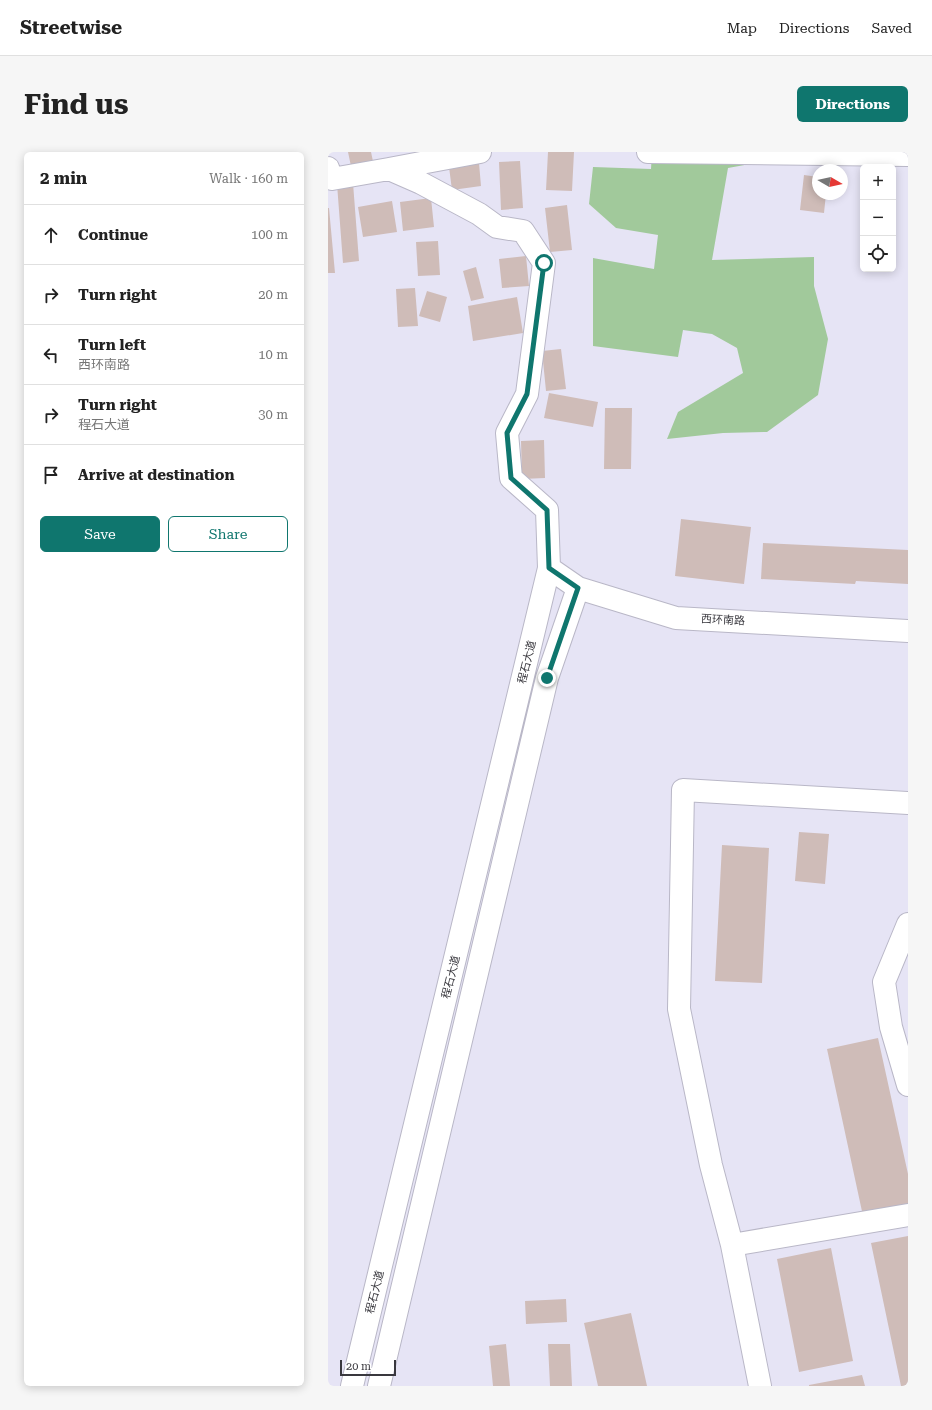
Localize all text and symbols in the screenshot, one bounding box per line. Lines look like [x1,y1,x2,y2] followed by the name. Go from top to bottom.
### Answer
[20,16,122,39] text: Streetwise
[727,20,757,36] text: Map
[779,20,849,36] text: Directions
[871,20,912,36] text: Saved
[797,86,908,122] button: Directions
[24,88,128,121] text: Find us
[812,164,848,200] north arrow
[860,164,896,272] map controls
[860,164,896,200] button: +
[40,168,87,188] text: 2 min
[209,171,288,186] text: Walk · 160 m
[860,200,896,236] button: −
[40,224,62,246] icon: ahead
[78,226,148,244] text: Continue
[251,227,288,242] text: 100 m
[860,236,896,272] button: locate
[535,254,553,272] route start
[40,284,62,306] icon: right
[78,286,157,304] text: Turn right
[258,287,288,302] text: 20 m
[78,336,146,354] text: Turn left
[40,344,62,366] icon: left
[258,347,288,362] text: 10 m
[78,357,130,372] text: 西环南路
[78,396,157,414] text: Turn right
[40,404,62,426] icon: right
[258,407,288,422] text: 30 m
[78,417,130,432] text: 程石大道
[40,464,62,486] icon: arrive
[78,466,234,484] text: Arrive at destination
[40,516,160,552] button: Save
[168,516,288,552] button: Share
[701,612,745,628] street label: 西环南路
[515,639,539,685] street label: 程石大道
[538,669,556,687] route end
[439,954,463,1000] street label: 程石大道
[363,1269,387,1315] street label: 程石大道
[340,1358,396,1377] scale bar
[346,1360,371,1373] text: 20 m

